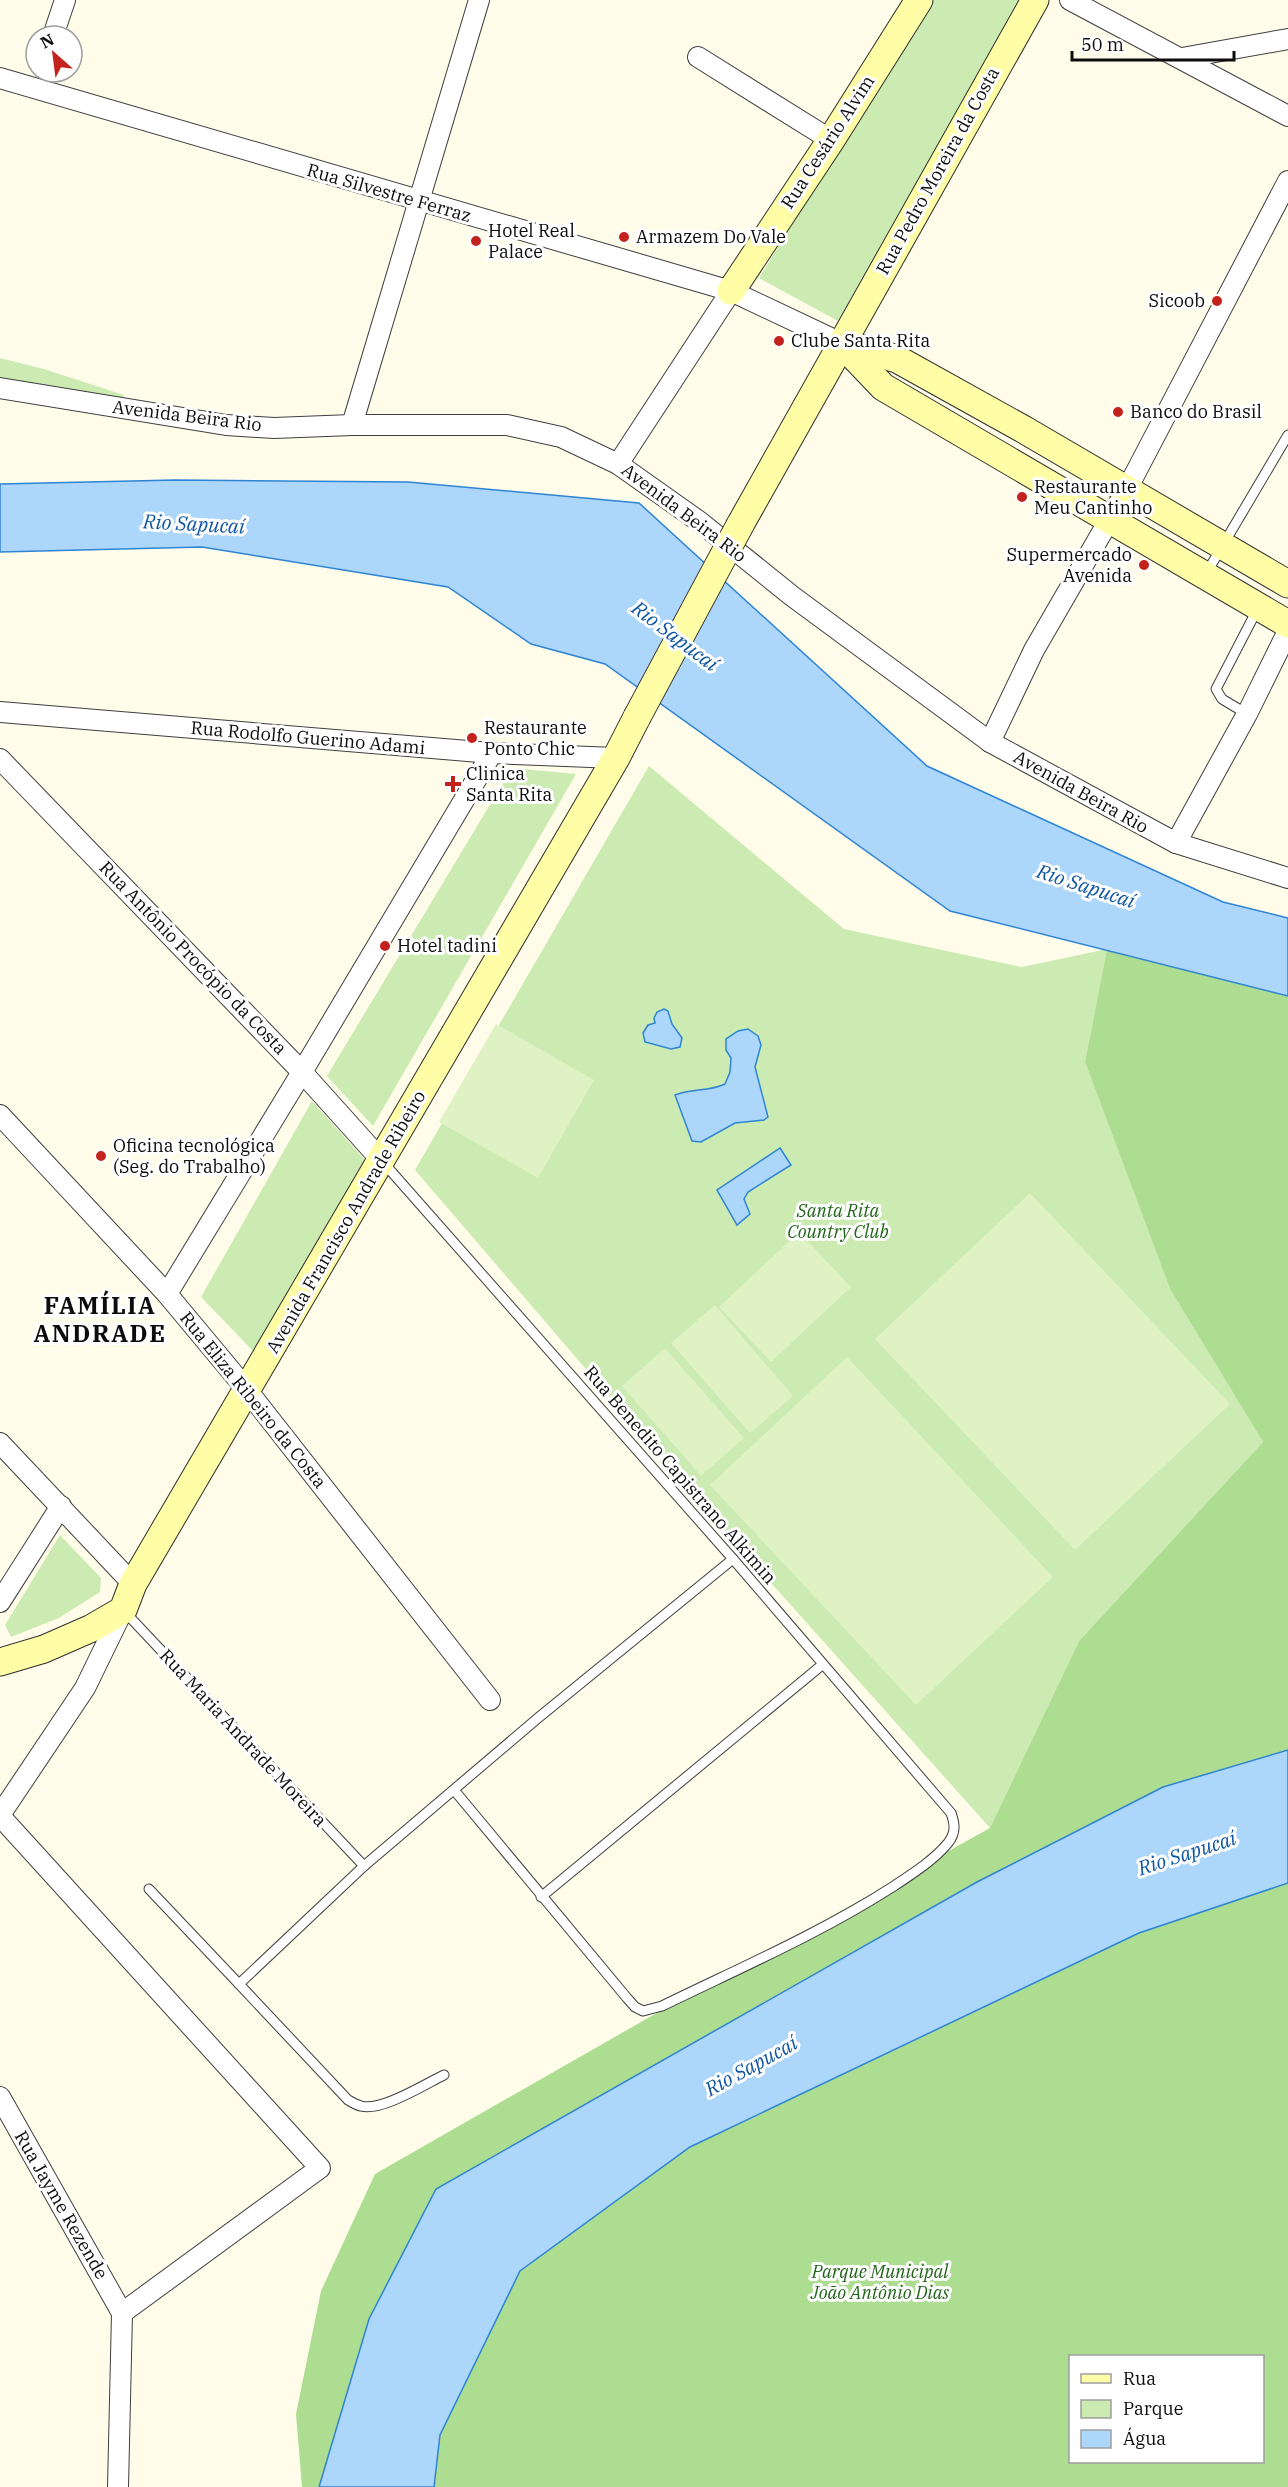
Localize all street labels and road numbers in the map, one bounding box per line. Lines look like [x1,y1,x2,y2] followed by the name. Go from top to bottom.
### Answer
[871,63,1004,279] street label: Rua Pedro Moreira da Costa
[776,71,879,213] street label: Rua Cesário Alvim
[304,158,474,227] street label: Rua Silvestre Ferraz
[111,395,263,436] street label: Avenida Beira Rio
[617,458,751,567] street label: Avenida Beira Rio
[190,716,427,759] street label: Rua Rodolfo Guerino Adami
[1010,745,1153,838] street label: Avenida Beira Rio
[95,856,292,1059] street label: Rua Antônio Procópio da Costa
[261,1086,431,1357] street label: Avenida Francisco Andrade Ribeiro
[175,1307,332,1493] street label: Rua Eliza Ribeiro da Costa
[579,1361,782,1589] street label: Rua Benedito Capistrano Alkimin
[155,1644,332,1831] street label: Rua Maria Andrade Moreira
[10,2126,113,2283] street label: Rua Jayme Rezende

